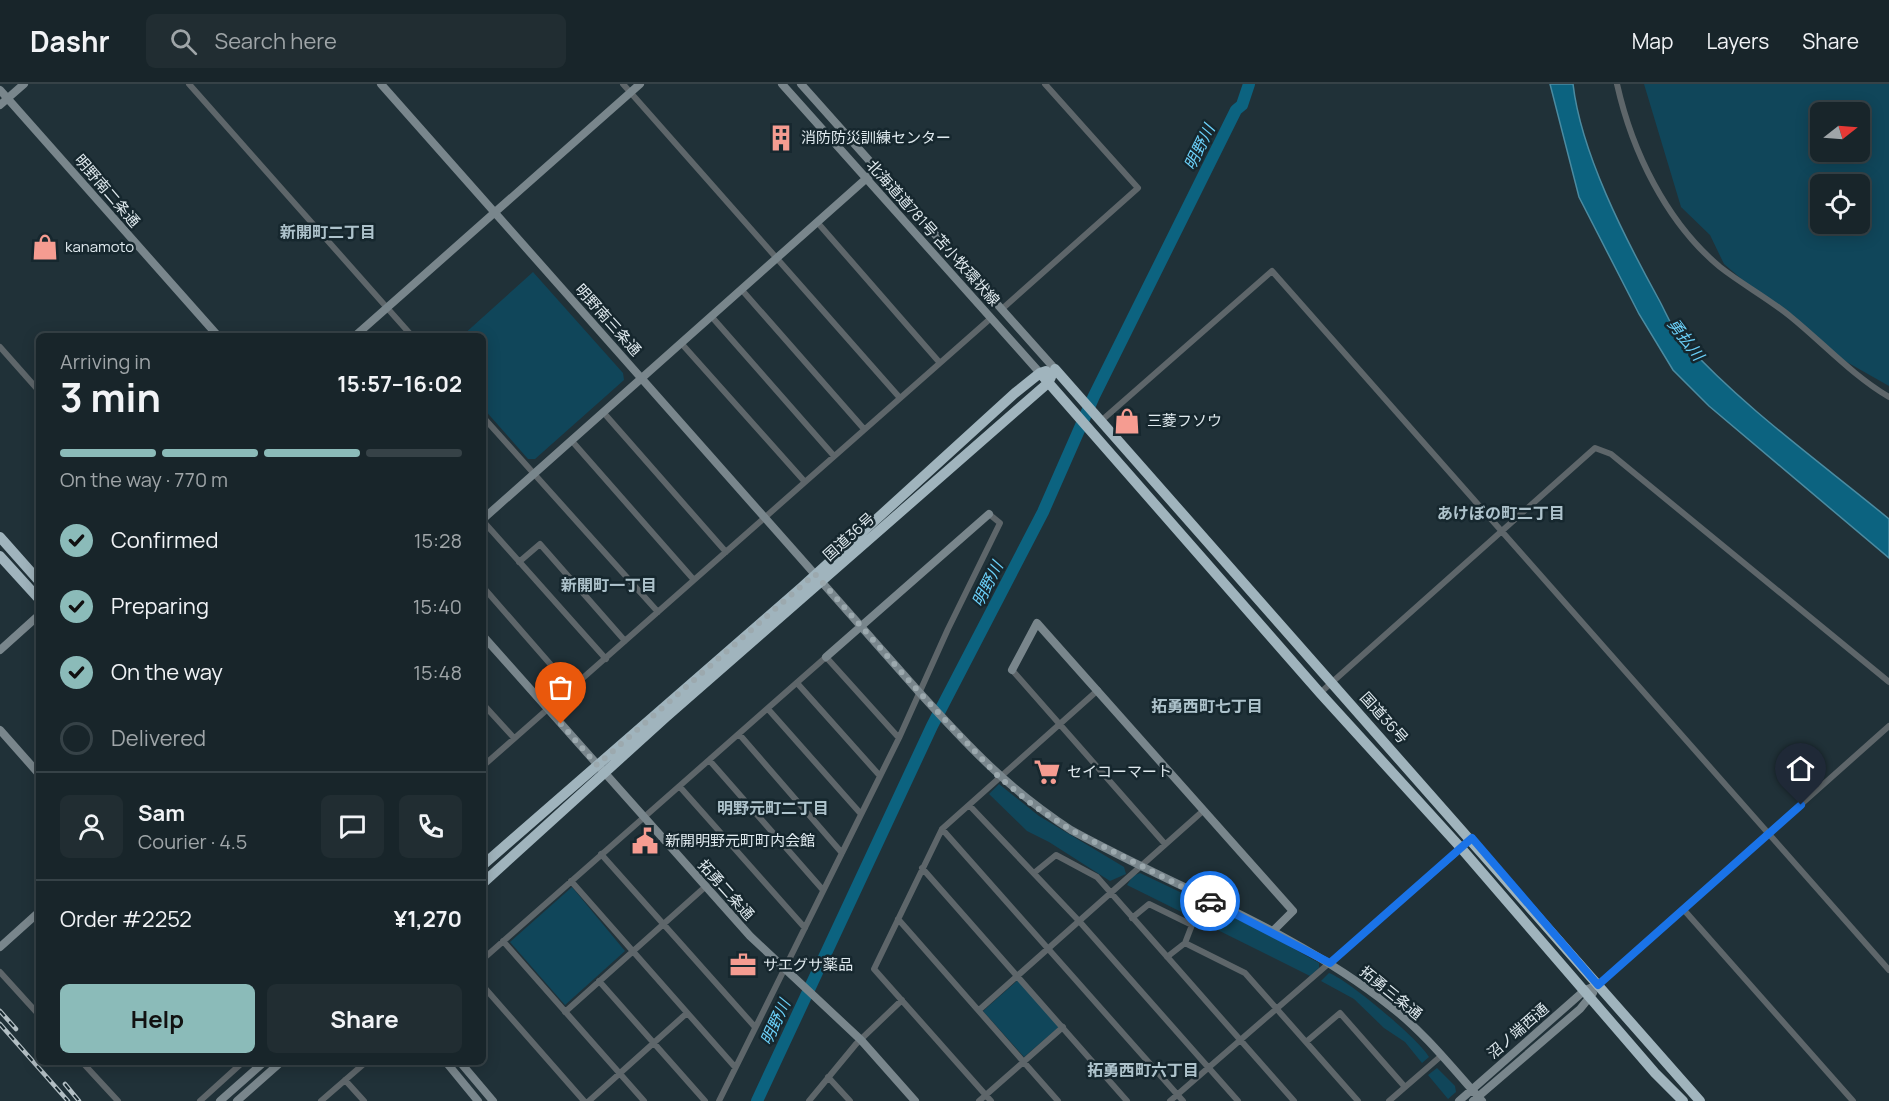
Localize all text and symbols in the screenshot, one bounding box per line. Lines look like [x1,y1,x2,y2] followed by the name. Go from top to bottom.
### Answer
[146,14,566,68] search box
[30,22,110,60] text: Dashr
[167,25,200,58] icon: search
[215,26,337,56] text: Search here
[1632,27,1673,55] text: Map
[1706,27,1769,55] text: Layers
[1802,27,1859,55] text: Share
[1810,102,1870,162] north arrow
[1810,102,1870,234] map controls
[1179,119,1220,173] water label: 明野川
[766,123,796,153] building icon: 消防防災訓練センター
[801,127,951,148] place label: 消防防災訓練センター
[70,150,145,232] street label: 明野南二条通
[862,155,1005,310] street label: 北海道道781号 苫小牧環状線
[1810,174,1870,234] button: locate
[280,221,376,243] district label: 新開町二丁目
[30,232,60,262] shop icon: kanamoto
[65,236,134,257] place label: kanamoto
[570,279,646,360] street label: 明野南三条通
[1663,313,1710,366] water label: 勇払川
[60,348,151,375] text: Arriving in
[337,369,462,399] text: 15:57–16:02
[60,370,161,424] text: 3 min
[1112,406,1142,436] shop icon: 三菱フソウ
[1147,410,1222,431] place label: 三菱フソウ
[60,466,228,493] text: On the way · 770 m
[1437,502,1565,524] district label: あけぼの町二丁目
[818,508,879,565] street label: 国道36号
[60,524,93,557] icon: check
[111,525,219,555] text: Confirmed
[414,527,462,554] text: 15:28
[966,556,1009,610] water label: 明野川
[561,574,657,596] district label: 新開町一丁目
[60,590,93,623] icon: check
[111,591,209,621] text: Preparing
[413,593,462,620] text: 15:40
[60,656,93,689] icon: check
[111,657,223,687] text: On the way
[413,659,462,686] text: 15:48
[535,662,586,724] pin
[544,671,577,704] icon: bag
[1356,687,1413,748] street label: 国道36号
[1151,695,1263,717] district label: 拓勇西町七丁目
[111,723,206,753] text: Delivered
[1775,743,1826,805] pin
[1784,752,1817,785] icon: home
[1032,757,1062,787] supermarket icon: セイコーマート
[1067,761,1172,782] place label: セイコーマート
[60,795,123,858] button: person
[321,795,384,858] button: chat
[399,795,462,858] button: phone
[717,797,829,819] district label: 明野元町二丁目
[138,798,185,828] text: Sam
[630,826,660,856] public building icon: 新開明野元町町内会館
[138,828,247,855] text: Courier · 4.5
[665,830,815,851] place label: 新開明野元町町内会館
[693,855,759,925] street label: 拓勇二条通
[1180,871,1240,931] courier
[1194,885,1227,918] icon: car
[60,904,192,934] text: Order #2252
[394,904,462,934] text: ¥1,270
[728,950,758,980] office icon: サエグサ薬品
[763,954,853,975] place label: サエグサ薬品
[1356,961,1427,1024] street label: 拓勇三条通
[60,984,255,1053] button: Help
[267,984,462,1053] button: Share
[755,994,796,1048] water label: 明野川
[1482,998,1553,1063] street label: 沼ノ端西通
[1087,1059,1199,1081] district label: 拓勇西町六丁目

